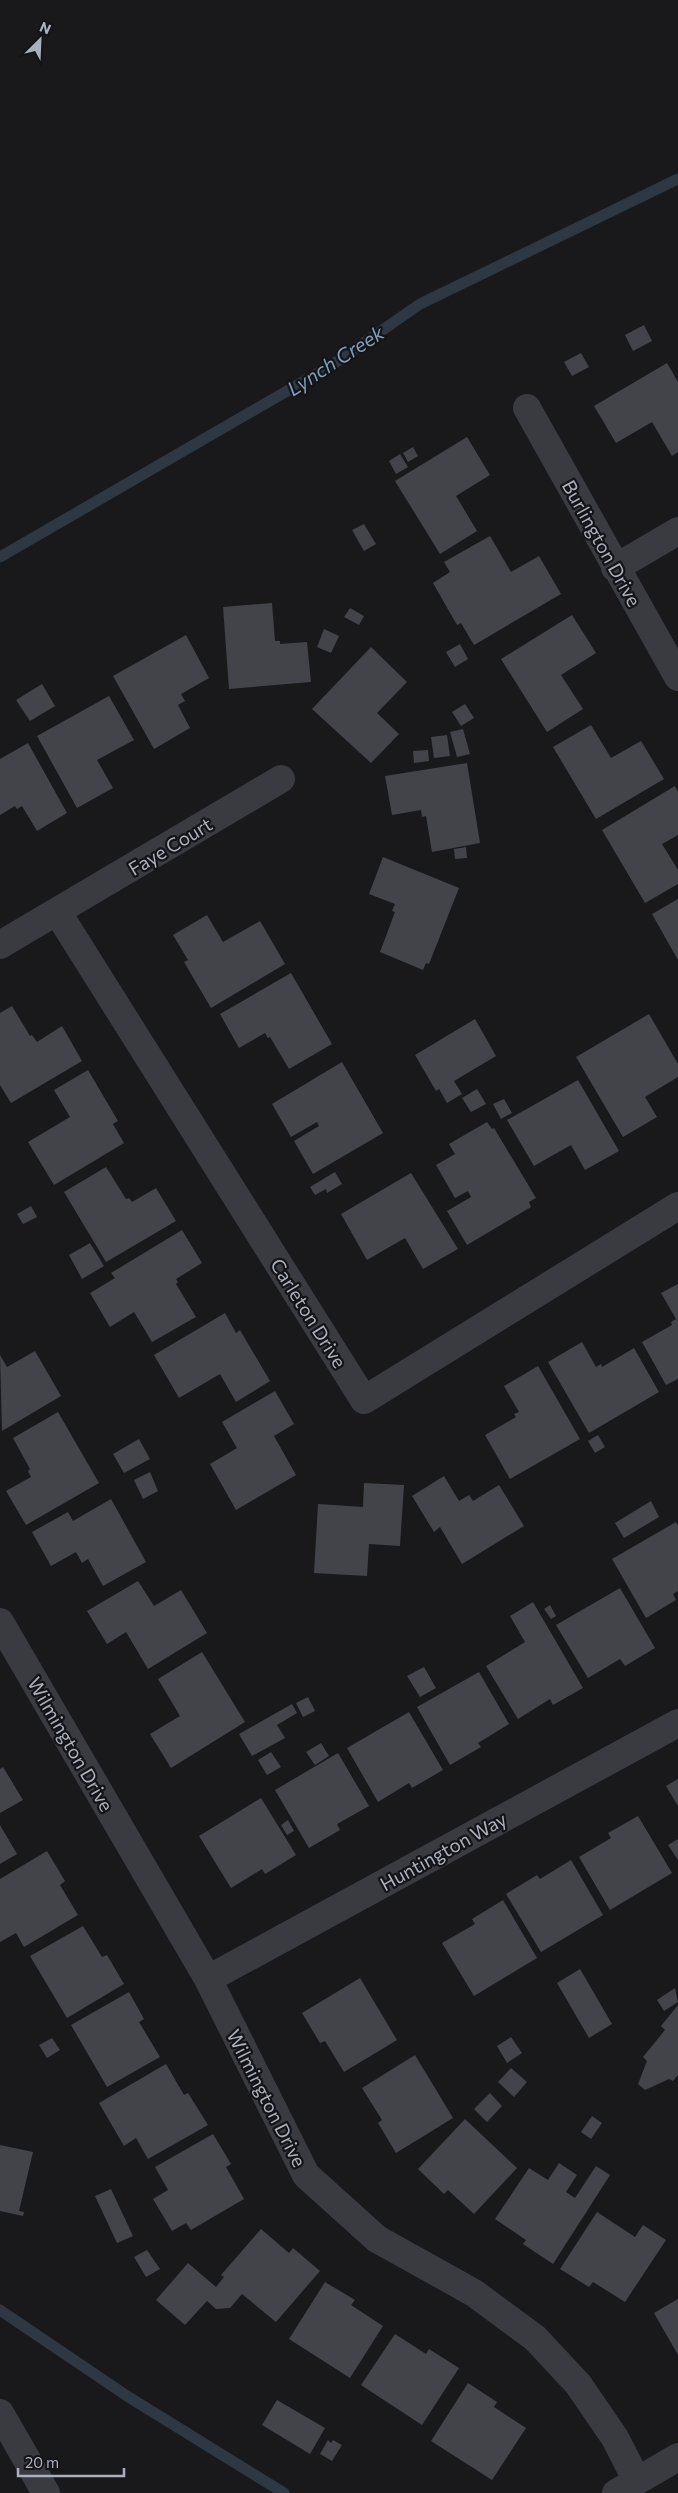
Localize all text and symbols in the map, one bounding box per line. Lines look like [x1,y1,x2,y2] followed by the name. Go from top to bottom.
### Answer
[15,15,65,65] north arrow
[37,18,54,38] text: N
[282,319,389,400] water label: Lynch Creek
[558,476,646,610] street label: Burlington Drive
[124,812,216,880] street label: Faye Court
[266,1254,352,1372] street label: Carleton Drive
[23,1673,119,1815] street label: Wilmington Drive
[376,1807,510,1895] street label: Huntington Way
[222,2025,312,2171] street label: Wilmington Drive
[18,2446,124,2478] scale bar
[25,2453,59,2471] text: 20 m

